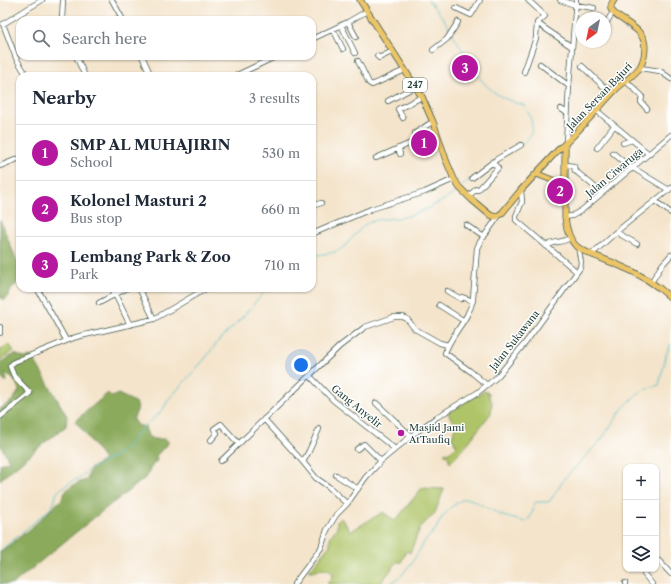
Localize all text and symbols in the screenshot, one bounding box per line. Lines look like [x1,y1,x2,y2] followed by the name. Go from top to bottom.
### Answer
[575,12,611,48] north arrow
[16,16,316,60] search box
[30,27,52,49] icon: search
[62,29,147,48] text: Search here
[452,53,478,83] pin: 3
[562,60,635,134] street label: Jalan Sersan Bajuri
[403,78,427,92] road number: 247
[32,88,96,108] text: Nearby
[249,90,300,106] text: 3 results
[411,128,437,158] pin: 1
[70,135,231,154] text: SMP AL MUHAJIRIN
[582,144,646,201] street label: Jalan Ciwaruga
[42,145,48,161] text: 1
[262,145,300,161] text: 530 m
[70,154,113,170] text: School
[547,176,573,206] pin: 2
[70,191,207,210] text: Kolonel Masturi 2
[41,201,49,217] text: 2
[261,201,300,217] text: 660 m
[70,210,122,226] text: Bus stop
[70,247,231,266] text: Lembang Park & Zoo
[41,257,49,273] text: 3
[264,257,300,273] text: 710 m
[70,266,98,282] text: Park
[485,307,543,375] street label: Jalan Sukawana
[291,355,311,375] your location
[329,382,385,431] street label: Gang Anyelir
[408,421,464,446] place label: Masjid Jami AtTaufiq
[396,428,406,438] marker: Masjid Jami AtTaufiq
[623,464,659,572] map controls
[623,464,659,500] button: +
[623,500,659,536] button: −
[623,536,659,572] button: layers

